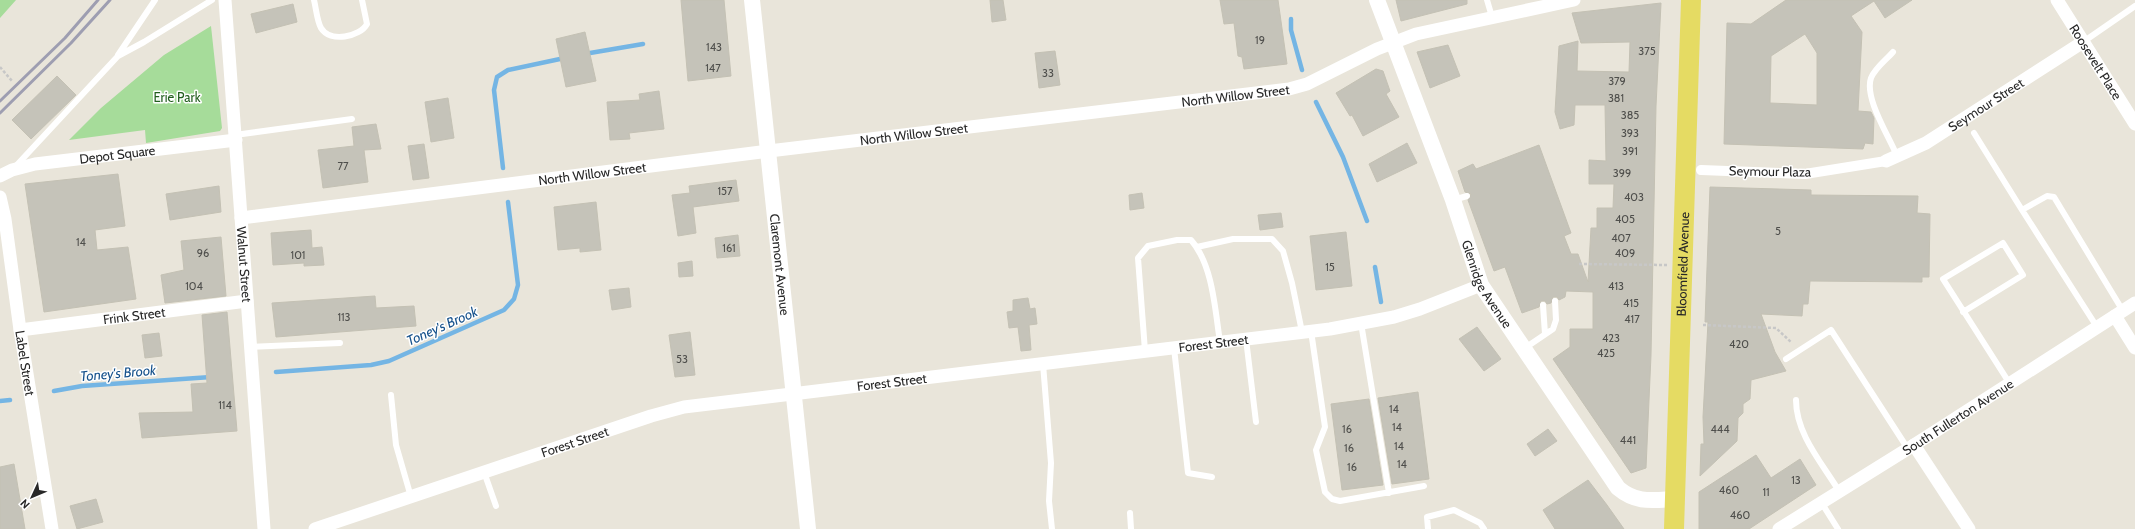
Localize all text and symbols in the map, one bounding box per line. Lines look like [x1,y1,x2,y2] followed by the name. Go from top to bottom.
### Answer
[2066,21,2126,103] street label: Roosevelt Place
[1255,33,1265,47] house number: 19
[706,40,722,54] house number: 143
[1638,44,1656,58] house number: 375
[705,61,721,75] house number: 147
[1042,66,1054,80] house number: 33
[1608,74,1626,88] house number: 379
[1945,74,2027,135] street label: Seymour Street
[1181,81,1291,110] street label: North Willow Street
[154,89,201,105] park label: Erie Park
[1608,91,1624,105] house number: 381
[1621,108,1639,122] house number: 385
[859,119,969,148] street label: North Willow Street
[1621,126,1639,140] house number: 393
[78,142,156,167] street label: Depot Square
[1622,144,1638,158] house number: 391
[337,159,349,173] house number: 77
[537,159,648,188] street label: North Willow Street
[1729,162,1812,180] street label: Seymour Plaza
[1613,166,1631,180] house number: 399
[717,184,733,198] house number: 157
[1624,190,1644,204] house number: 403
[1673,211,1692,317] street label: Bloomfield Avenue
[1615,212,1635,226] house number: 405
[767,213,793,317] street label: Claremont Avenue
[1775,224,1781,238] house number: 5
[234,226,255,303] street label: Walnut Street
[1611,231,1631,245] house number: 407
[76,235,87,249] house number: 14
[1459,238,1516,331] street label: Glenridge Avenue
[722,241,736,255] house number: 161
[197,246,209,260] house number: 96
[1615,246,1635,260] house number: 409
[291,248,305,262] house number: 101
[1325,260,1335,274] house number: 15
[185,279,203,293] house number: 104
[1608,279,1624,293] house number: 413
[1623,296,1639,310] house number: 415
[404,302,481,350] water label: Toney's Brook
[102,303,167,327] street label: Frink Street
[337,310,351,324] house number: 113
[1624,312,1640,326] house number: 417
[12,329,39,398] street label: Label Street
[1178,331,1250,355] street label: Forest Street
[1602,331,1620,345] house number: 423
[1729,337,1749,351] house number: 420
[1597,346,1615,360] house number: 425
[676,352,688,366] house number: 53
[79,361,158,385] water label: Toney's Brook
[856,370,928,394] street label: Forest Street
[1899,375,2017,458] street label: South Fullerton Avenue
[218,398,232,412] house number: 114
[1389,402,1400,416] house number: 14
[1392,420,1403,434] house number: 14
[1342,422,1352,436] house number: 16
[1710,422,1730,436] house number: 444
[539,423,611,460] street label: Forest Street
[1620,433,1636,447] house number: 441
[1394,439,1405,453] house number: 14
[1344,441,1354,455] house number: 16
[1397,457,1408,471] house number: 14
[1347,460,1357,474] house number: 16
[1791,473,1801,487] house number: 13
[12,477,52,517] north arrow
[1719,483,1739,497] house number: 460
[1762,485,1770,499] house number: 11
[17,496,33,512] text: N
[1730,508,1750,522] house number: 460

